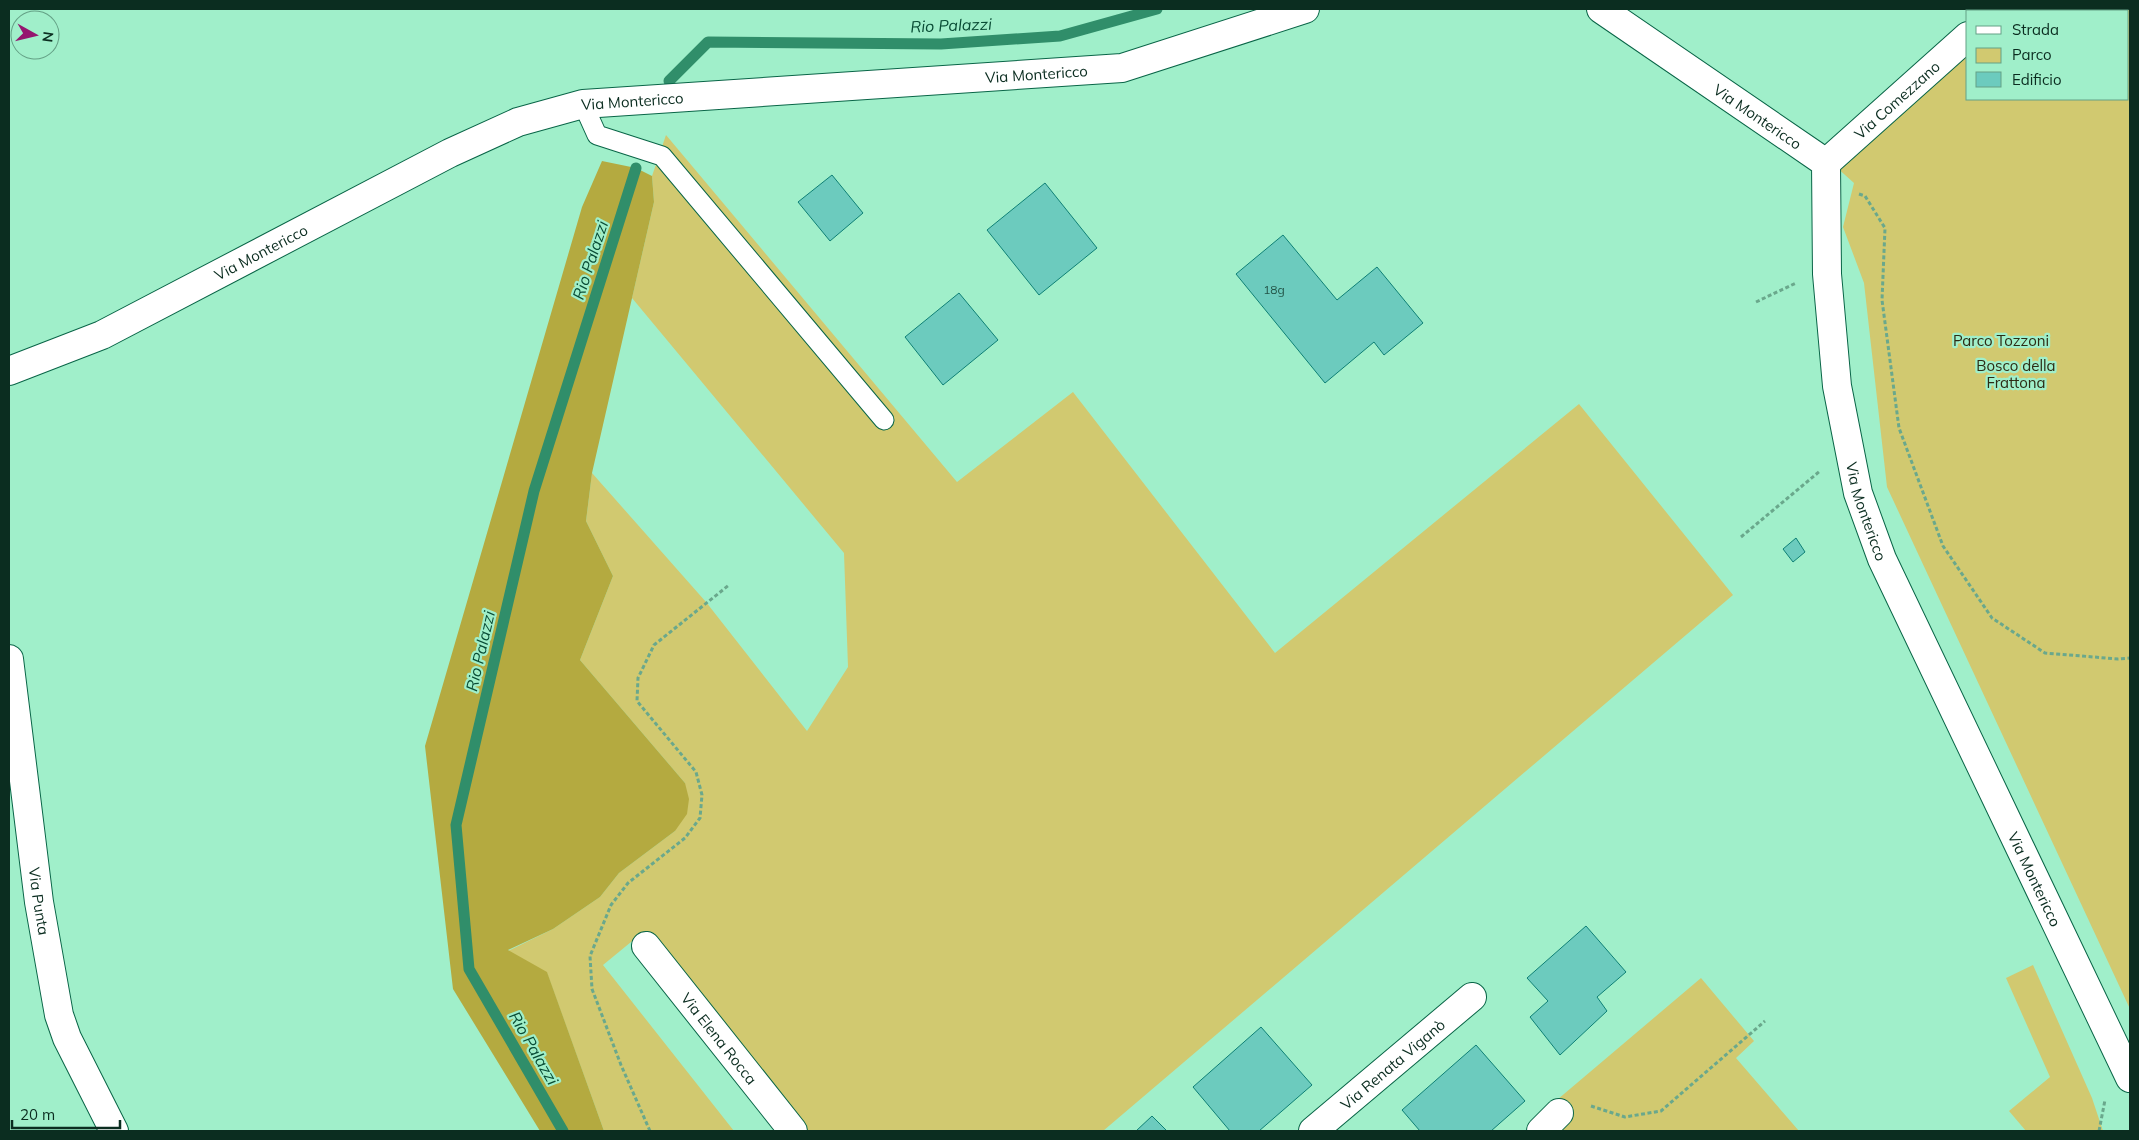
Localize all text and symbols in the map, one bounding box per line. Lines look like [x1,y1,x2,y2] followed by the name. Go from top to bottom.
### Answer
[10,10,60,60] north arrow
[1966,10,2129,100] legend
[910,14,992,36] water label: Rio Palazzi
[2012,20,2059,39] text: Strada
[38,30,58,43] text: N
[2012,45,2052,64] text: Parco
[1850,56,1944,143] street label: Via Comezzano
[984,61,1088,87] street label: Via Montericco
[2012,70,2062,89] text: Edificio
[1710,79,1806,153] street label: Via Montericco
[580,88,684,114] street label: Via Montericco
[568,218,612,302] water label: Rio Palazzi
[211,220,311,284] street label: Via Montericco
[1263,282,1285,297] house number: 18g
[1953,331,2049,350] park label: Parco Tozzoni
[1976,356,2056,392] park label: Bosco della Frattona
[1843,460,1891,563] street label: Via Montericco
[461,609,499,693] water label: Rio Palazzi
[2004,829,2066,929] street label: Via Montericco
[25,866,54,937] street label: Via Punta
[677,989,762,1088] street label: Via Elena Rocca
[505,1008,563,1089] water label: Rio Palazzi
[1336,1015,1449,1113] street label: Via Renata Viganò
[12,1098,120,1130] scale bar
[20,1105,55,1124] text: 20 m

